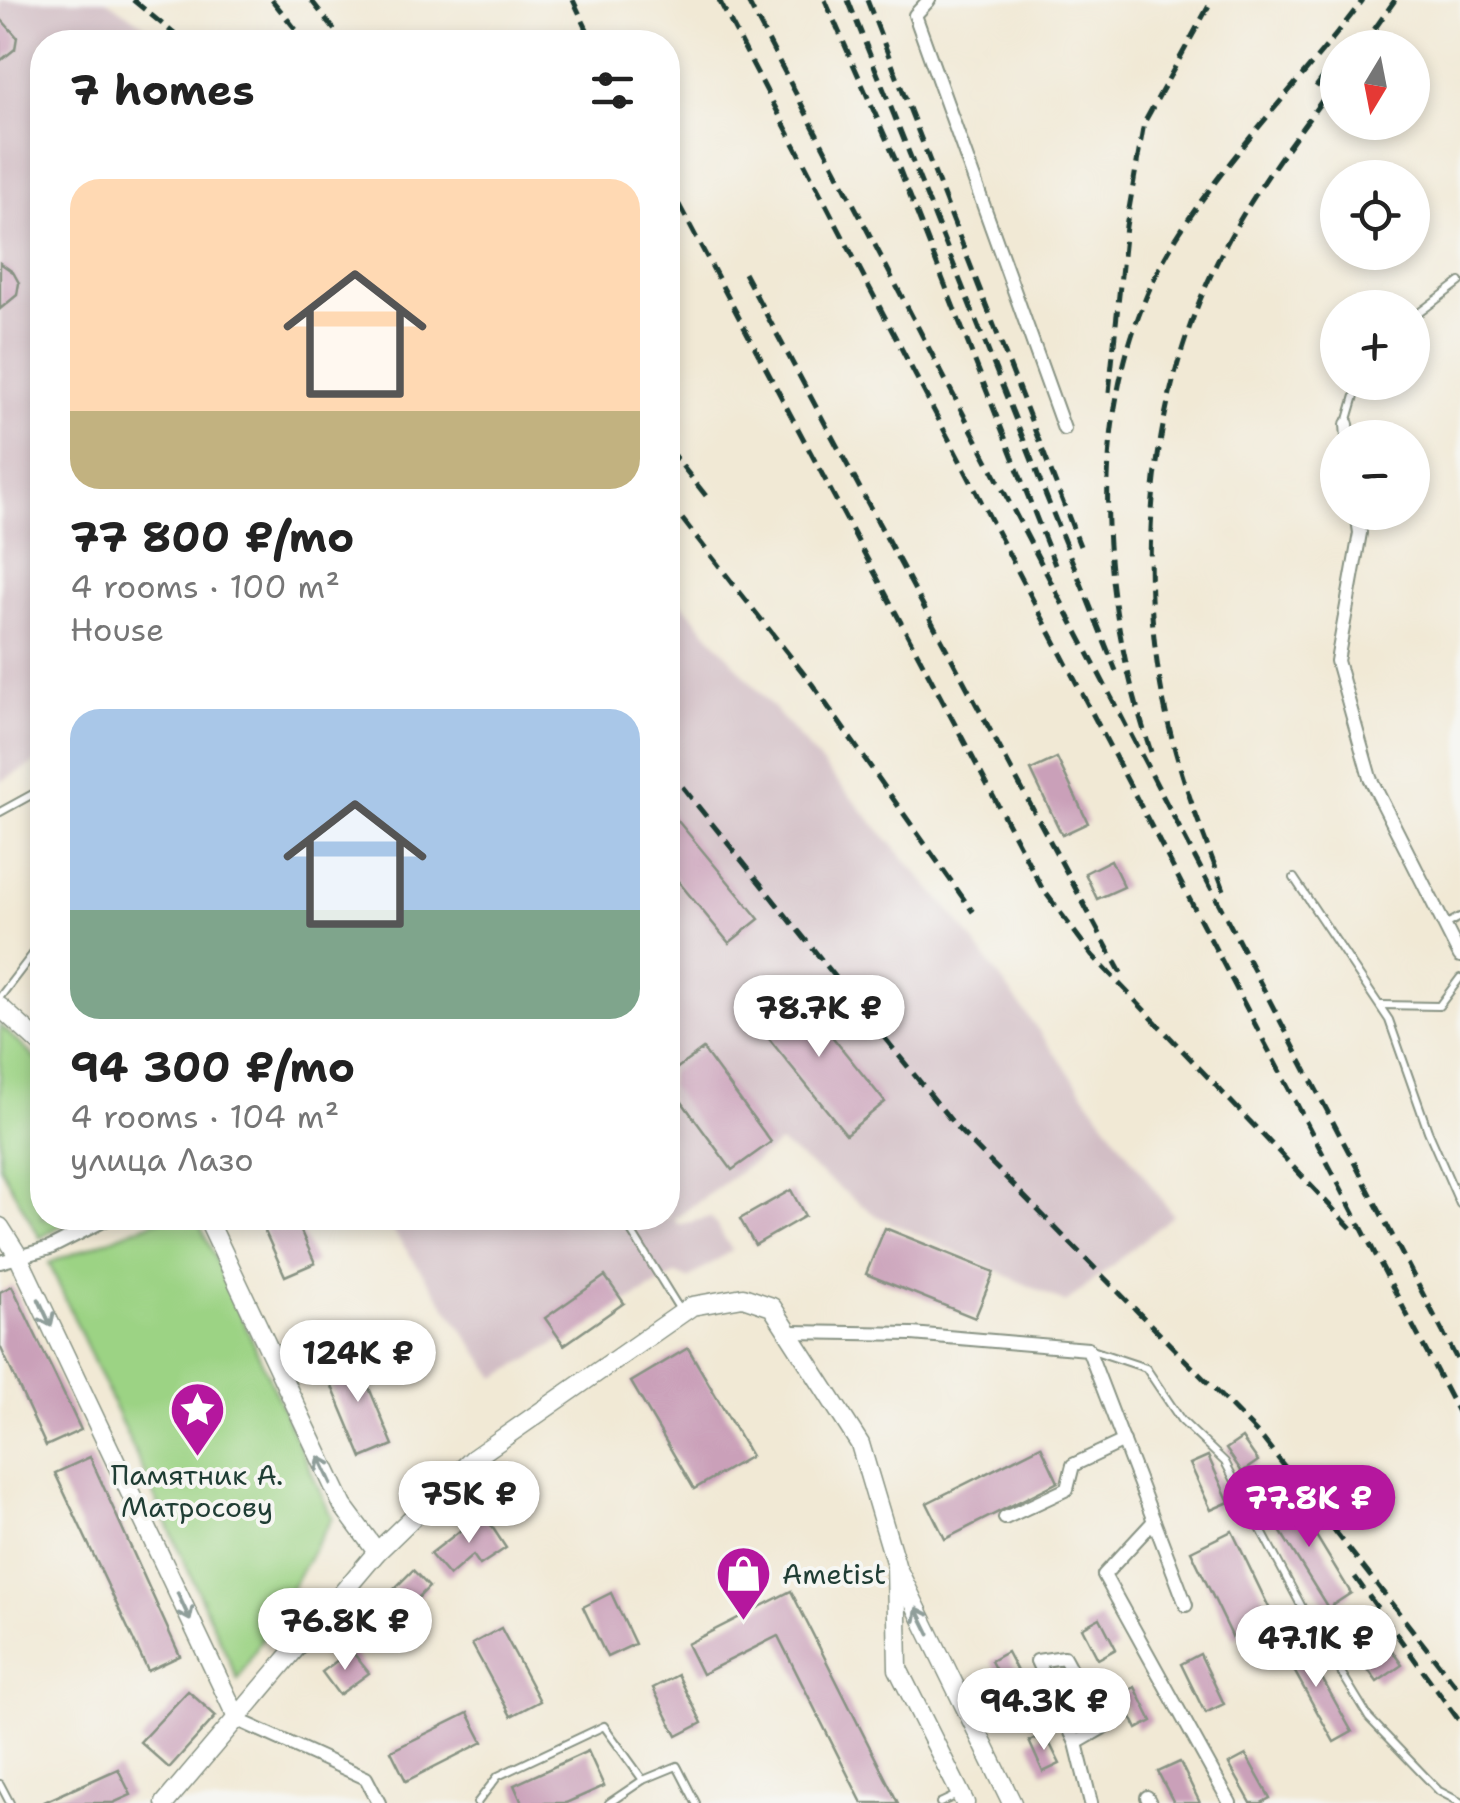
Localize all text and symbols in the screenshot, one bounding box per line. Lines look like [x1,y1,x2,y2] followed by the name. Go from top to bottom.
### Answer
[1320,30,1430,140] north arrow
[1320,30,1430,530] map controls
[70,62,255,118] text: 7 homes
[585,63,640,118] icon: filters
[1320,160,1430,270] button: locate
[265,244,445,424] icon: home
[1320,290,1430,400] button: +
[1320,420,1430,530] button: −
[70,509,354,565] text: 77 800 ₽/mo
[70,565,340,608] text: 4 rooms · 100 m²
[70,608,164,651] text: House
[265,774,445,954] icon: home
[727,975,911,1060] pin: 78.7K ₽
[756,986,882,1029] text: 78.7K ₽
[70,1039,355,1095] text: 94 300 ₽/mo
[70,1095,339,1138] text: 4 rooms · 104 m²
[70,1138,254,1181] text: улица Лазо
[37,1297,56,1327] one-way arrow
[277,1320,439,1405] pin: 124K ₽
[302,1331,414,1374] text: 124K ₽
[167,1379,227,1458] place icon: Памятник А. Матросову
[111,1456,283,1526] place label: Памятник А. Матросову
[315,1456,334,1486] one-way arrow
[399,1461,539,1546] pin: 75K ₽
[1217,1465,1401,1550] pin: 77.8K ₽
[421,1472,517,1515] text: 75K ₽
[1245,1476,1373,1519] text: 77.8K ₽
[713,1544,773,1623] shop icon: Ametist
[782,1555,886,1593] place label: Ametist
[253,1588,437,1673] pin: 76.8K ₽
[176,1591,195,1621] one-way arrow
[280,1599,410,1642] text: 76.8K ₽
[1224,1605,1408,1690] pin: 47.1K ₽
[913,1607,932,1637] one-way arrow
[1258,1616,1374,1659] text: 47.1K ₽
[952,1668,1136,1753] pin: 94.3K ₽
[979,1679,1109,1722] text: 94.3K ₽

